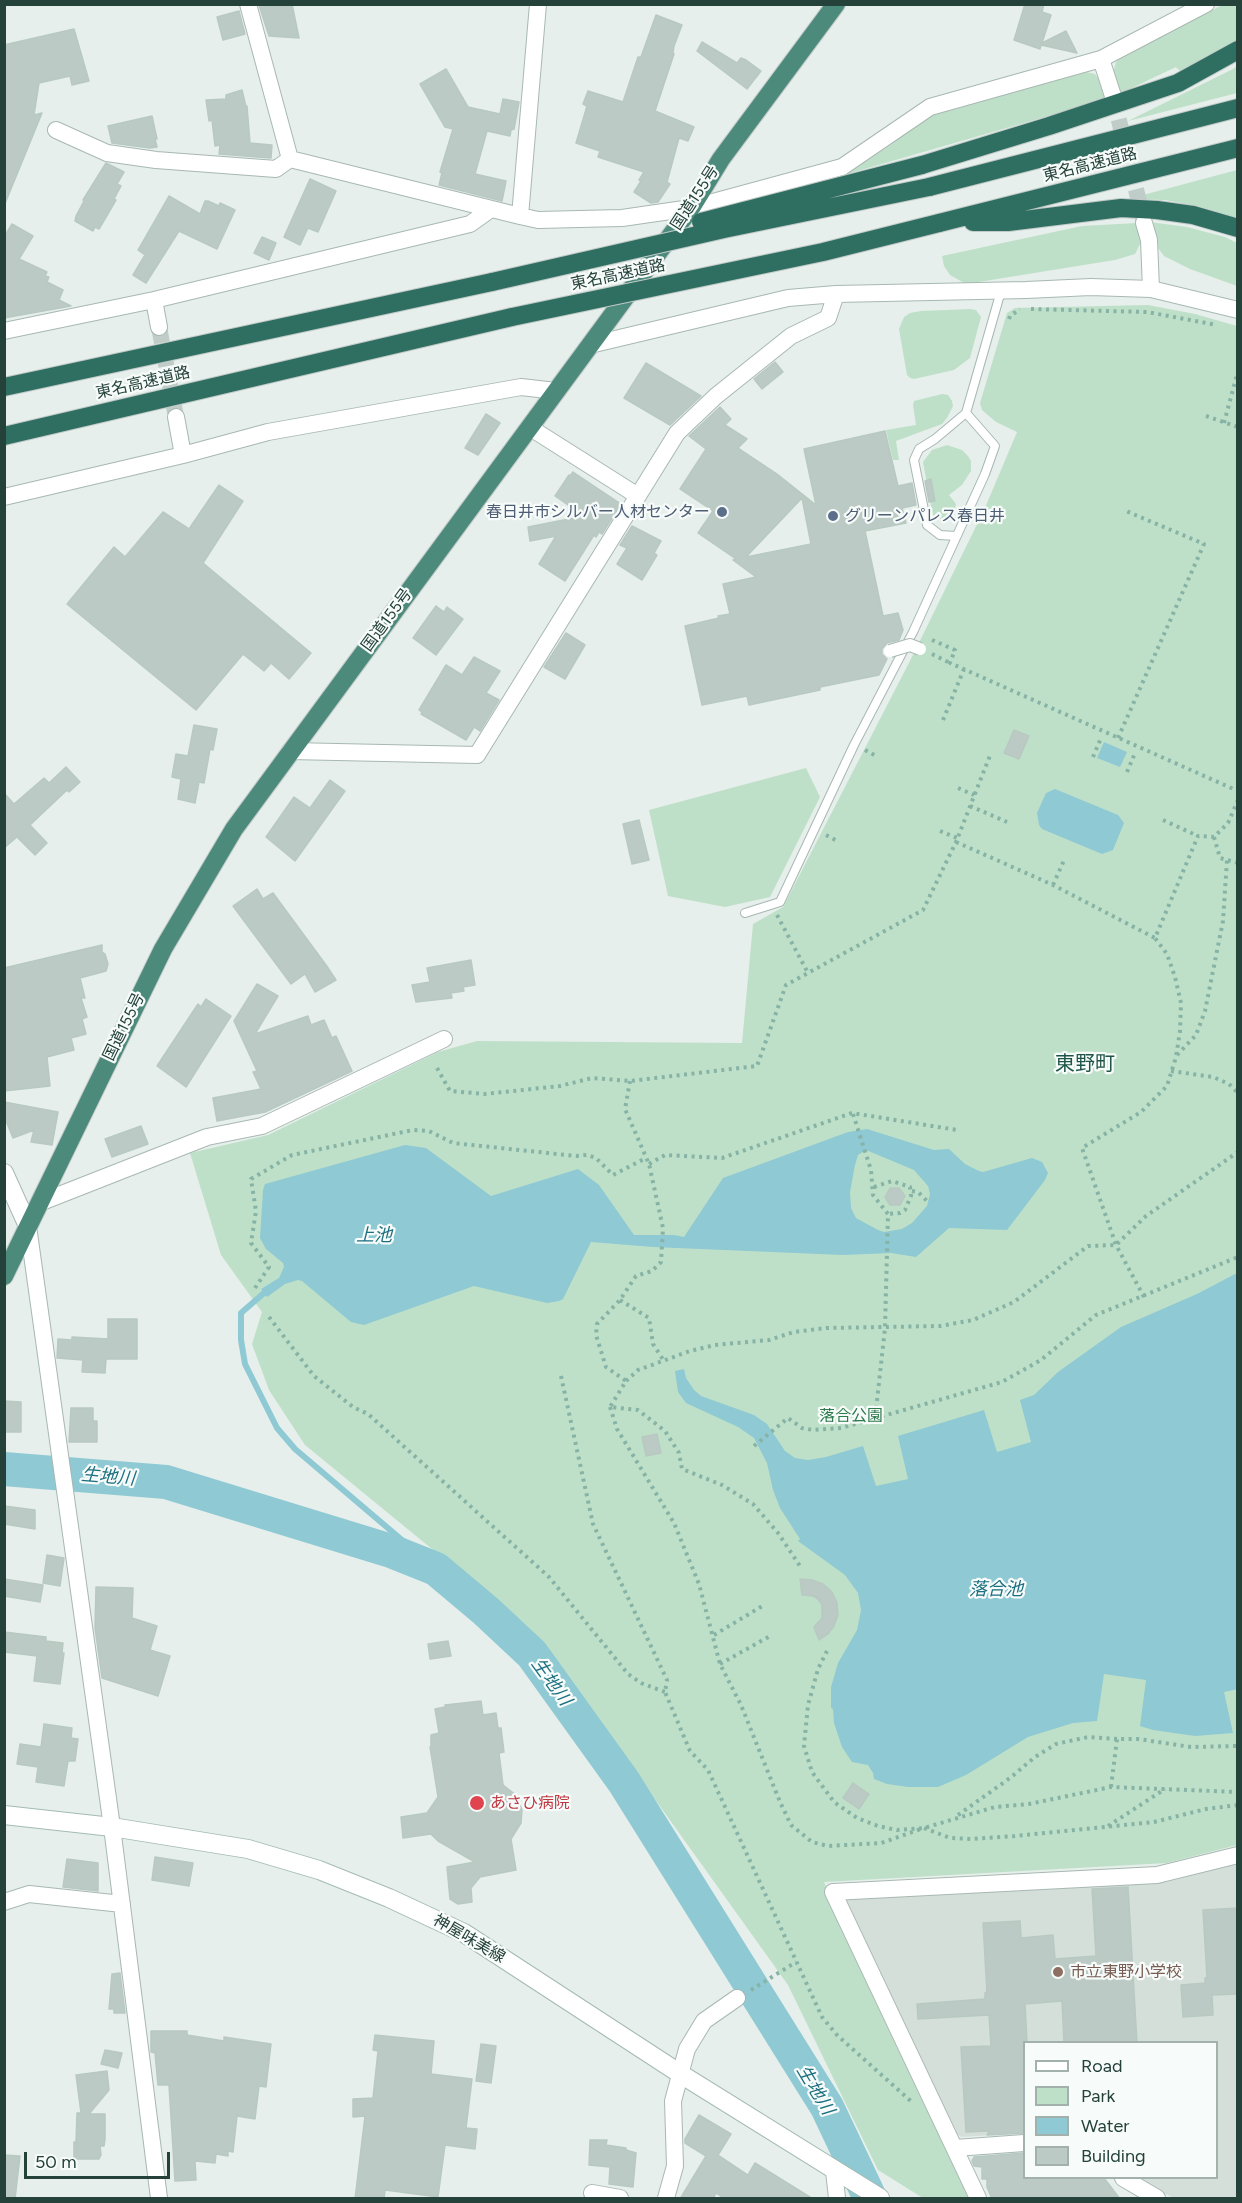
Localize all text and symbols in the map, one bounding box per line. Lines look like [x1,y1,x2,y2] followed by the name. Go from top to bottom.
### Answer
[1041,144,1139,186] street label: 東名高速道路
[667,162,723,234] street label: 国道155号
[569,256,667,294] street label: 東名高速道路
[94,363,192,403] street label: 東名高速道路
[486,502,710,522] place label: 春日井市シルバー人材センター
[715,505,729,519] marker: 春日井市シルバー人材センター
[845,506,1005,526] place label: グリーンパレス春日井
[826,509,840,523] marker: グリーンパレス春日井
[358,585,416,655] street label: 国道155号
[99,990,149,1064] street label: 国道155号
[1055,1052,1115,1076] district label: 東野町
[356,1225,392,1247] water label: 上池
[819,1406,883,1426] park label: 落合公園
[80,1464,136,1490] water label: 生地川
[969,1579,1023,1601] water label: 落合池
[526,1654,576,1710] water label: 生地川
[490,1793,570,1813] place label: あさひ病院
[468,1794,486,1812] marker: あさひ病院
[430,1911,508,1967] street label: 神屋味美線
[1070,1962,1182,1982] place label: 市立東野小学校
[1051,1965,1065,1979] marker: 市立東野小学校
[1023,2041,1218,2179] legend
[1081,2055,1122,2077] text: Road
[792,2061,838,2119] water label: 生地川
[1081,2085,1115,2107] text: Park
[1081,2115,1129,2137] text: Water
[27,2140,172,2178] scale bar
[1081,2145,1146,2167] text: Building
[35,2151,77,2173] text: 50 m

